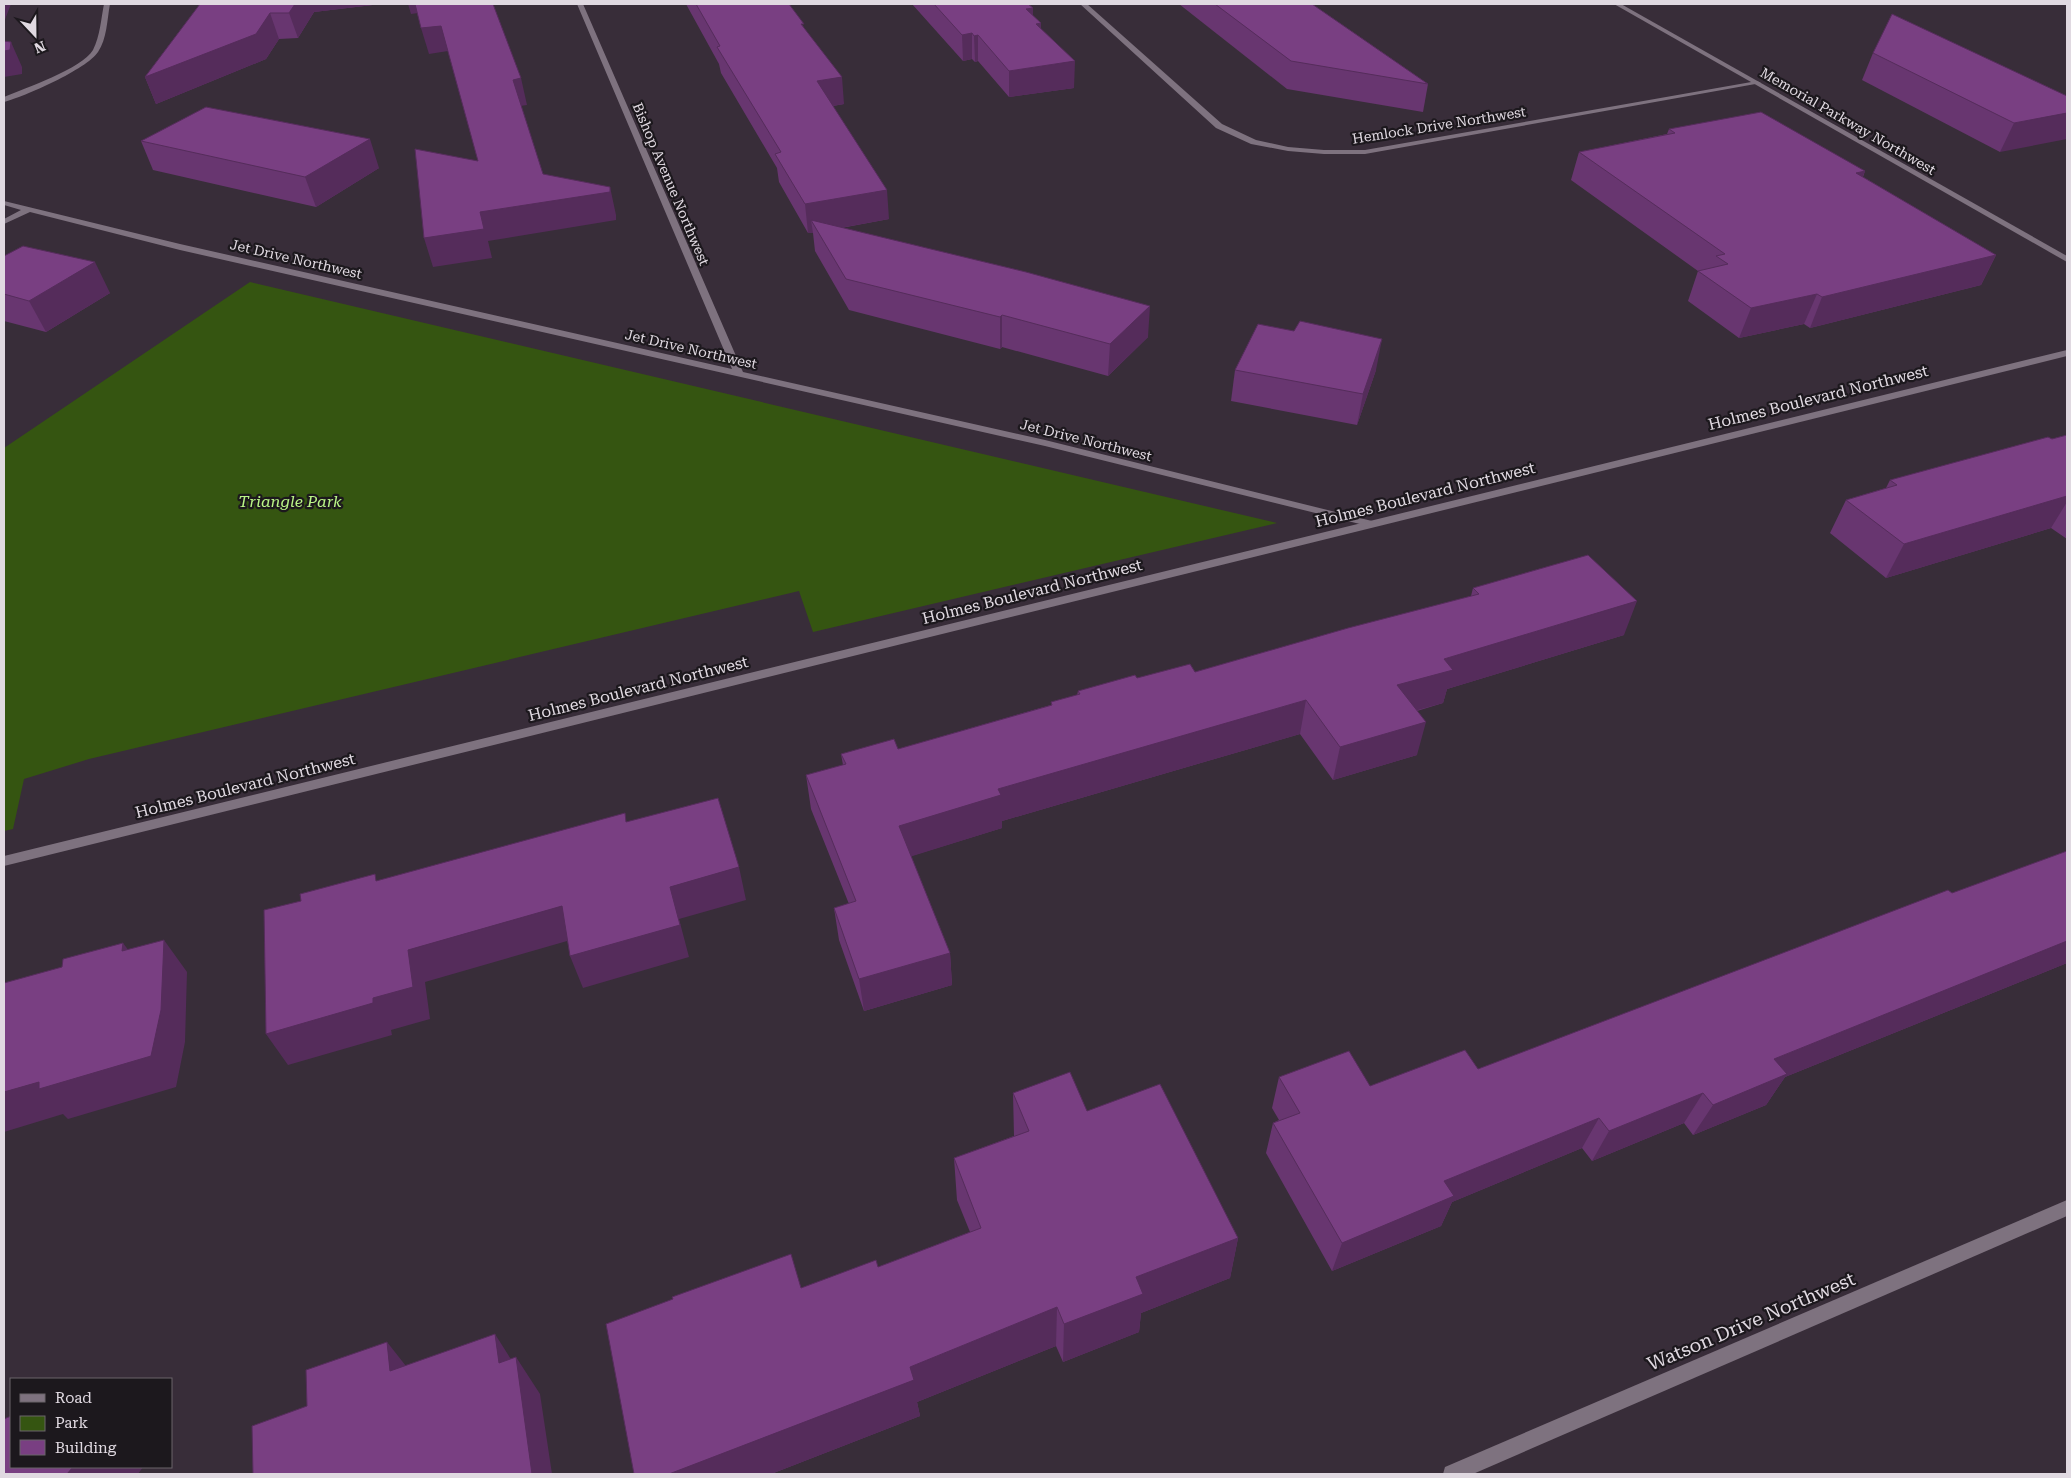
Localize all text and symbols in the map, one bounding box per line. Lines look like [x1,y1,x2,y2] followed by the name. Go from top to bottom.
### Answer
[10,10,60,60] north arrow
[32,38,48,57] text: N
[1758,64,1938,178] street label: Memorial Parkway Northwest
[629,100,713,268] street label: Bishop Avenue Northwest
[1351,103,1527,147] street label: Hemlock Drive Northwest
[228,236,364,282] street label: Jet Drive Northwest
[623,326,759,372] street label: Jet Drive Northwest
[1706,361,1930,434] street label: Holmes Boulevard Northwest
[1019,416,1153,464] street label: Jet Drive Northwest
[1313,458,1537,531] street label: Holmes Boulevard Northwest
[238,492,342,511] park label: Triangle Park
[920,555,1144,628] street label: Holmes Boulevard Northwest
[526,652,750,725] street label: Holmes Boulevard Northwest
[133,749,357,822] street label: Holmes Boulevard Northwest
[1644,1267,1859,1376] street label: Watson Drive Northwest
[10,1378,172,1468] legend
[55,1389,92,1407] text: Road
[55,1414,89,1432] text: Park
[55,1439,117,1457] text: Building

